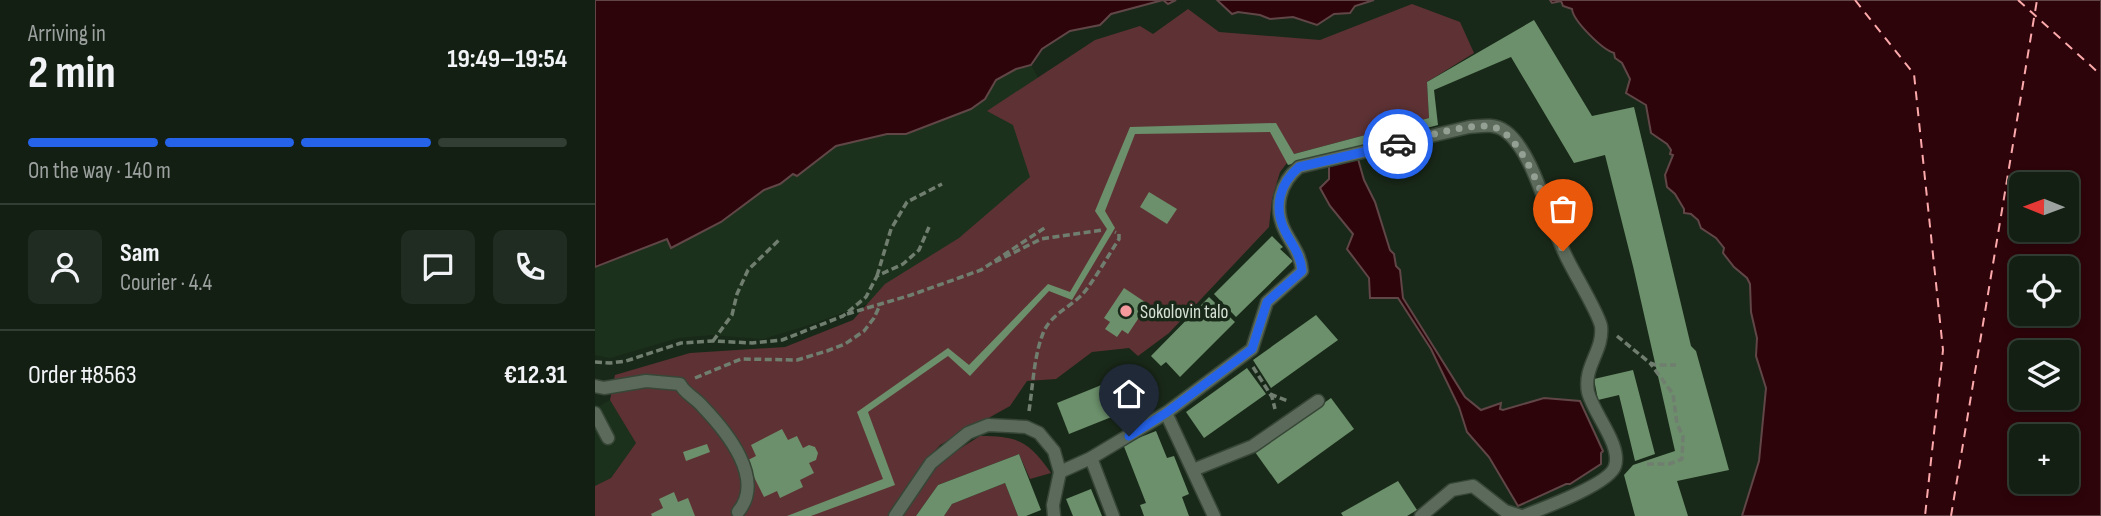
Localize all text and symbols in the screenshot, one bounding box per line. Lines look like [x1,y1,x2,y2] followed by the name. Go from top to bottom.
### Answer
[28,20,106,48] text: Arriving in
[447,44,567,75] text: 19:49–19:54
[28,46,116,101] text: 2 min
[1363,109,1433,179] courier
[1379,125,1417,163] icon: car
[28,157,171,185] text: On the way · 140 m
[2009,172,2079,242] north arrow
[2009,172,2079,494] map controls
[1533,179,1593,251] pin
[1544,190,1582,228] icon: bag
[28,230,102,304] button: person
[401,230,475,304] button: chat
[493,230,567,304] button: phone
[120,238,160,269] text: Sam
[2009,256,2079,326] button: locate
[120,269,212,297] text: Courier · 4.4
[1140,301,1228,324] place label: Sokolovin talo
[1118,303,1134,319] marker: Sokolovin talo
[2009,340,2079,410] button: layers
[28,360,137,391] text: Order #8563
[504,360,567,391] text: €12.31
[1099,364,1159,436] pin
[1110,375,1148,413] icon: home
[2009,424,2079,494] button: +

